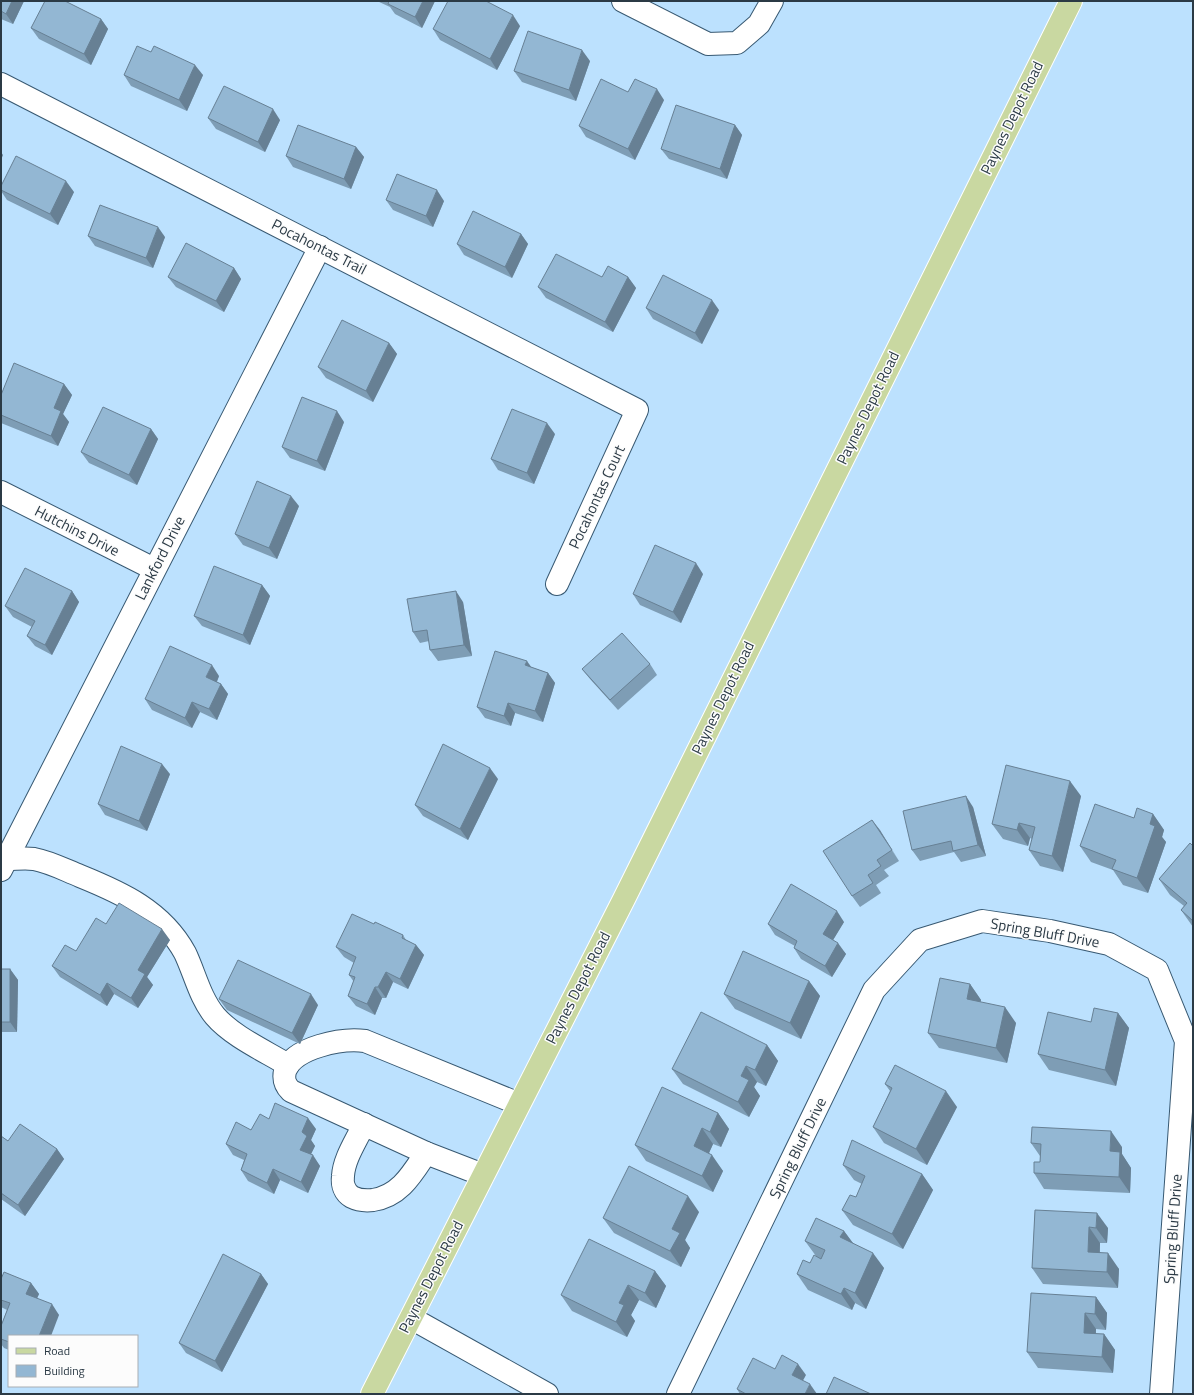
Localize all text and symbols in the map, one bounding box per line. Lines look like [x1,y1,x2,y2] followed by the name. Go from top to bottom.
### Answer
[974,57,1049,178] street label: Paynes Depot Road
[268,213,371,280] street label: Pocahontas Trail
[830,347,905,468] street label: Paynes Depot Road
[562,440,631,552] street label: Pocahontas Court
[31,499,124,562] street label: Hutchins Drive
[128,512,191,604] street label: Lankford Drive
[685,637,760,758] street label: Paynes Depot Road
[989,912,1101,953] street label: Spring Bluff Drive
[539,928,616,1048] street label: Paynes Depot Road
[763,1093,832,1202] street label: Spring Bluff Drive
[1157,1173,1188,1285] street label: Spring Bluff Drive
[392,1217,469,1337] street label: Paynes Depot Road
[8,1335,138,1387] legend
[44,1341,70,1360] text: Road
[44,1361,85,1380] text: Building

